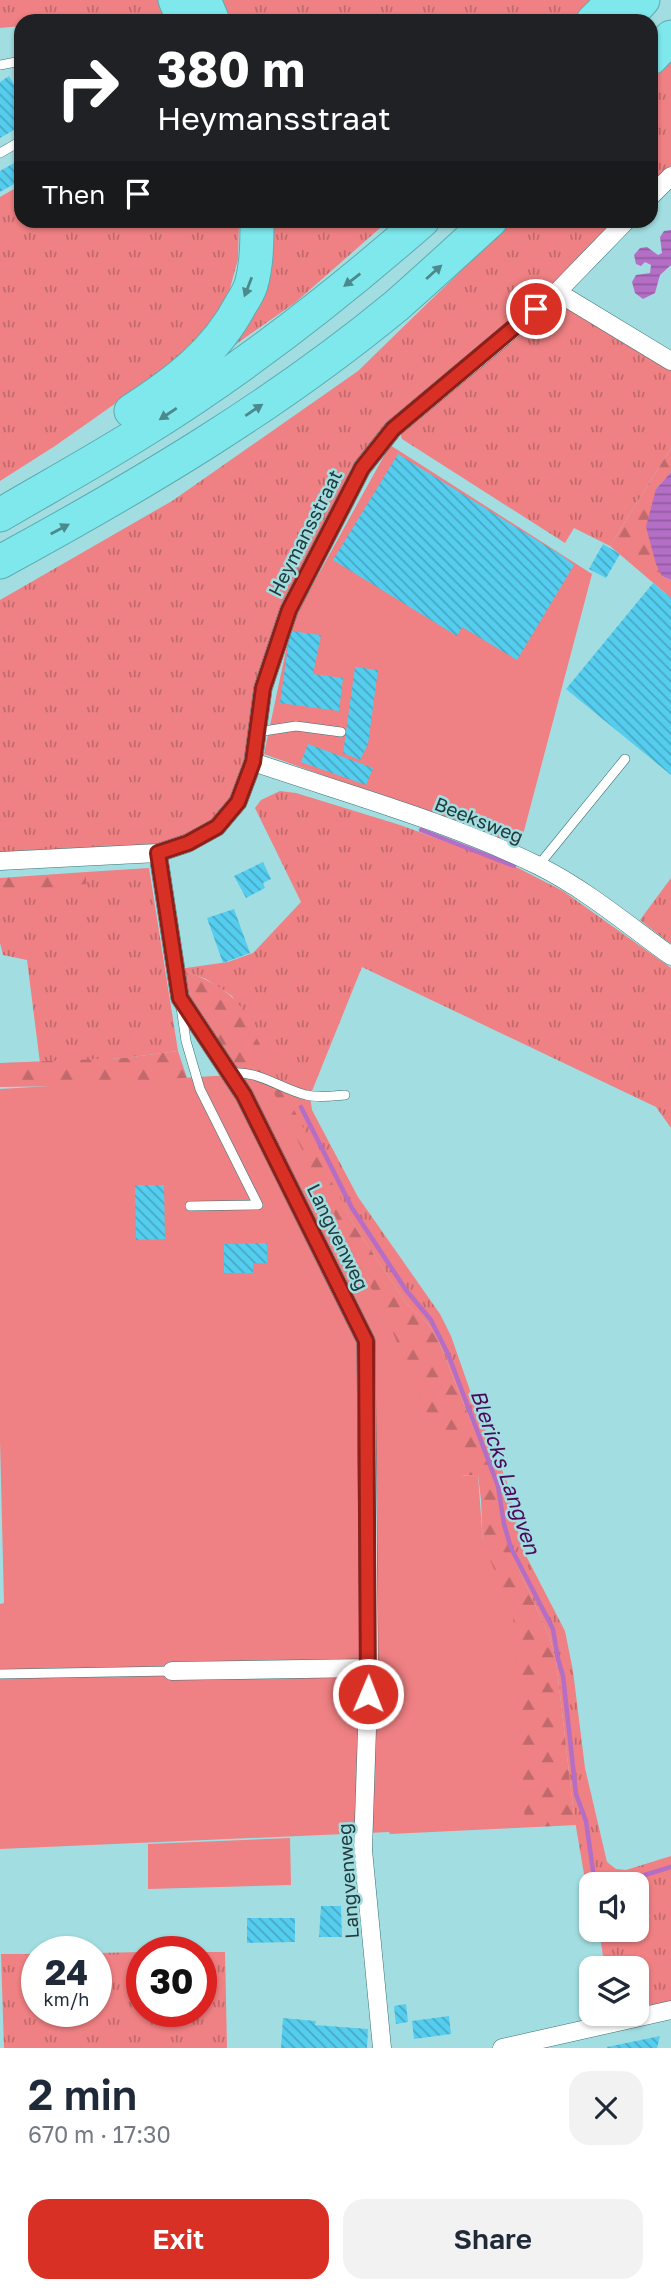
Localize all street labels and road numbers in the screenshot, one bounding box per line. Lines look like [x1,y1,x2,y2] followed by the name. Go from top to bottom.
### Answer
[263,466,346,600] street label: Heymansstraat
[432,791,527,848] street label: Beeksweg
[303,1180,374,1294] street label: Langvenweg
[332,1822,363,1940] street label: Langvenweg

